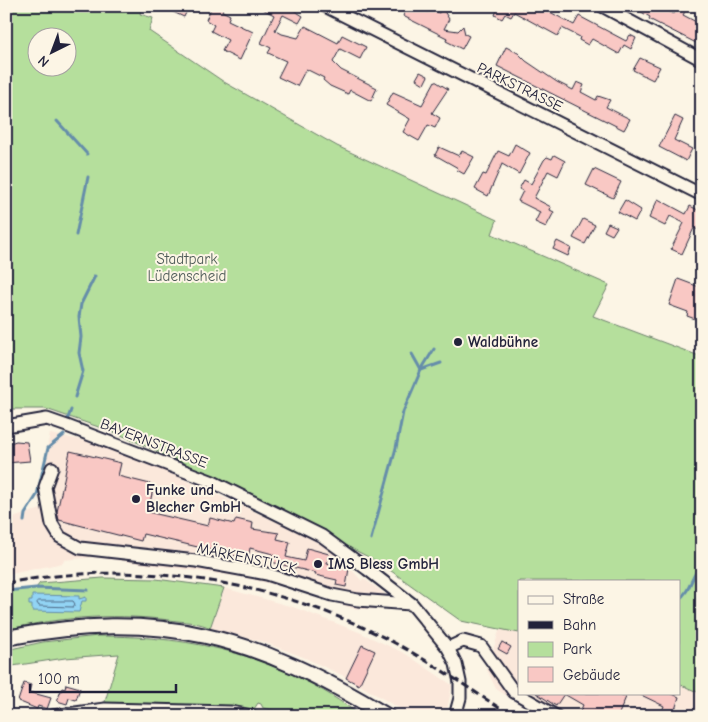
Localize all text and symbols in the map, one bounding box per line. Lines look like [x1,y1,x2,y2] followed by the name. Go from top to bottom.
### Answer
[28,28,78,78] north arrow
[35,52,53,71] text: N
[474,58,566,116] street label: PARKSTRASSE
[147,250,227,285] park label: Stadtpark Lüdenscheid
[468,333,538,351] place label: Waldbühne
[452,336,464,348] marker: Waldbühne
[98,414,210,472] street label: BAYERNSTRASSE
[146,481,241,516] place label: Funke und Blecher GmbH
[130,493,142,505] marker: Funke und Blecher GmbH
[195,539,299,577] street label: MÄRKENSTÜCK
[328,555,439,573] place label: IMS Bless GmbH
[312,558,324,570] marker: IMS Bless GmbH
[518,580,680,694] legend
[563,590,605,608] text: Straße
[563,616,596,634] text: Bahn
[563,640,592,658] text: Park
[30,662,176,694] scale bar
[563,666,621,684] text: Gebäude
[38,670,80,688] text: 100 m

